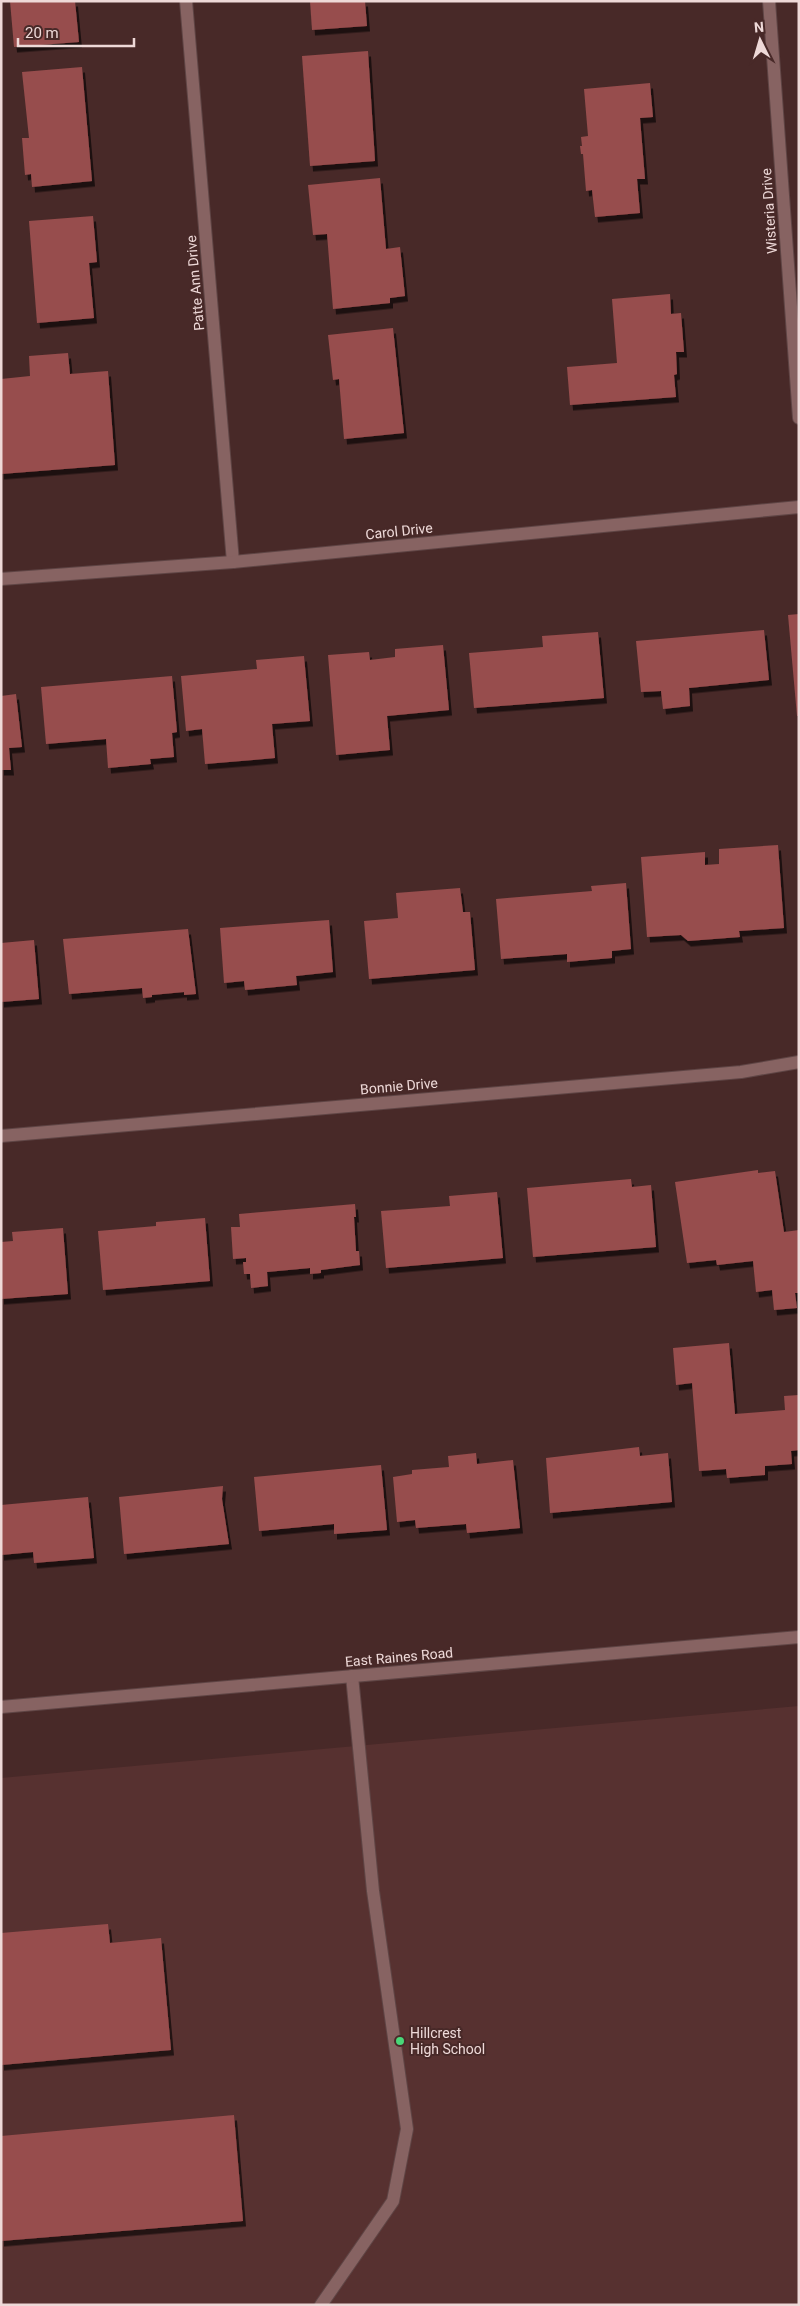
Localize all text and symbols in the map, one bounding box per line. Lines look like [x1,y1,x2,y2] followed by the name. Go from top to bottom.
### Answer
[18,15,134,47] scale bar
[735,15,785,65] north arrow
[753,19,764,35] text: N
[25,24,59,42] text: 20 m
[758,168,780,254] street label: Wisteria Drive
[183,235,207,331] street label: Patte Ann Drive
[365,520,433,542] street label: Carol Drive
[359,1075,439,1097] street label: Bonnie Drive
[344,1644,454,1670] street label: East Raines Road
[410,2025,485,2057] place label: Hillcrest High School
[394,2035,406,2047] marker: Hillcrest High School

